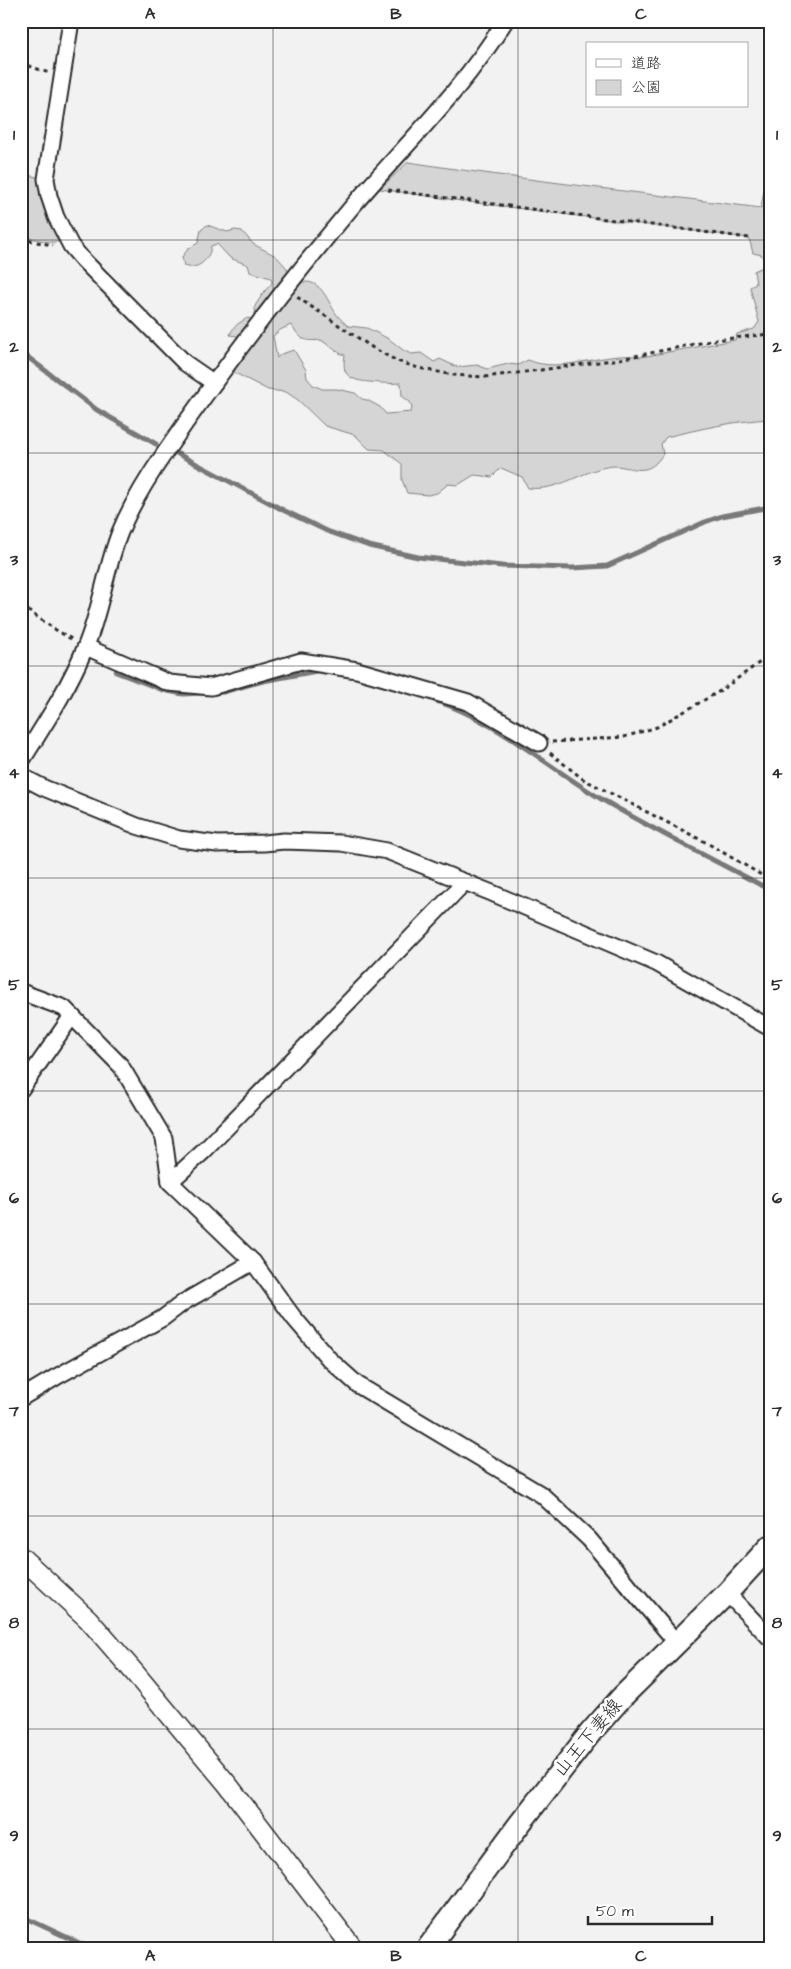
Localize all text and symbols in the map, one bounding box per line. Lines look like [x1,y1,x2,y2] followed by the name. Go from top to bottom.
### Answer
[145,3,156,25] text: A
[390,3,402,25] text: B
[635,3,647,25] text: C
[586,42,748,108] legend
[631,53,661,74] text: 道路
[631,77,661,98] text: 公園
[13,124,16,146] text: 1
[776,124,779,146] text: 1
[8,336,19,358] text: 2
[771,336,782,358] text: 2
[9,549,19,571] text: 3
[772,549,782,571] text: 3
[9,762,20,784] text: 4
[772,762,783,784] text: 4
[8,974,20,996] text: 5
[771,974,783,996] text: 5
[9,1187,19,1209] text: 6
[772,1187,782,1209] text: 6
[8,1400,19,1422] text: 7
[771,1400,782,1422] text: 7
[9,1612,20,1634] text: 8
[772,1612,783,1634] text: 8
[547,1693,629,1783] street label: 山王下妻線
[9,1825,19,1847] text: 9
[772,1825,782,1847] text: 9
[588,1894,712,1926] scale bar
[596,1901,634,1922] text: 50 m
[145,1945,156,1967] text: A
[390,1945,402,1967] text: B
[635,1945,647,1967] text: C

